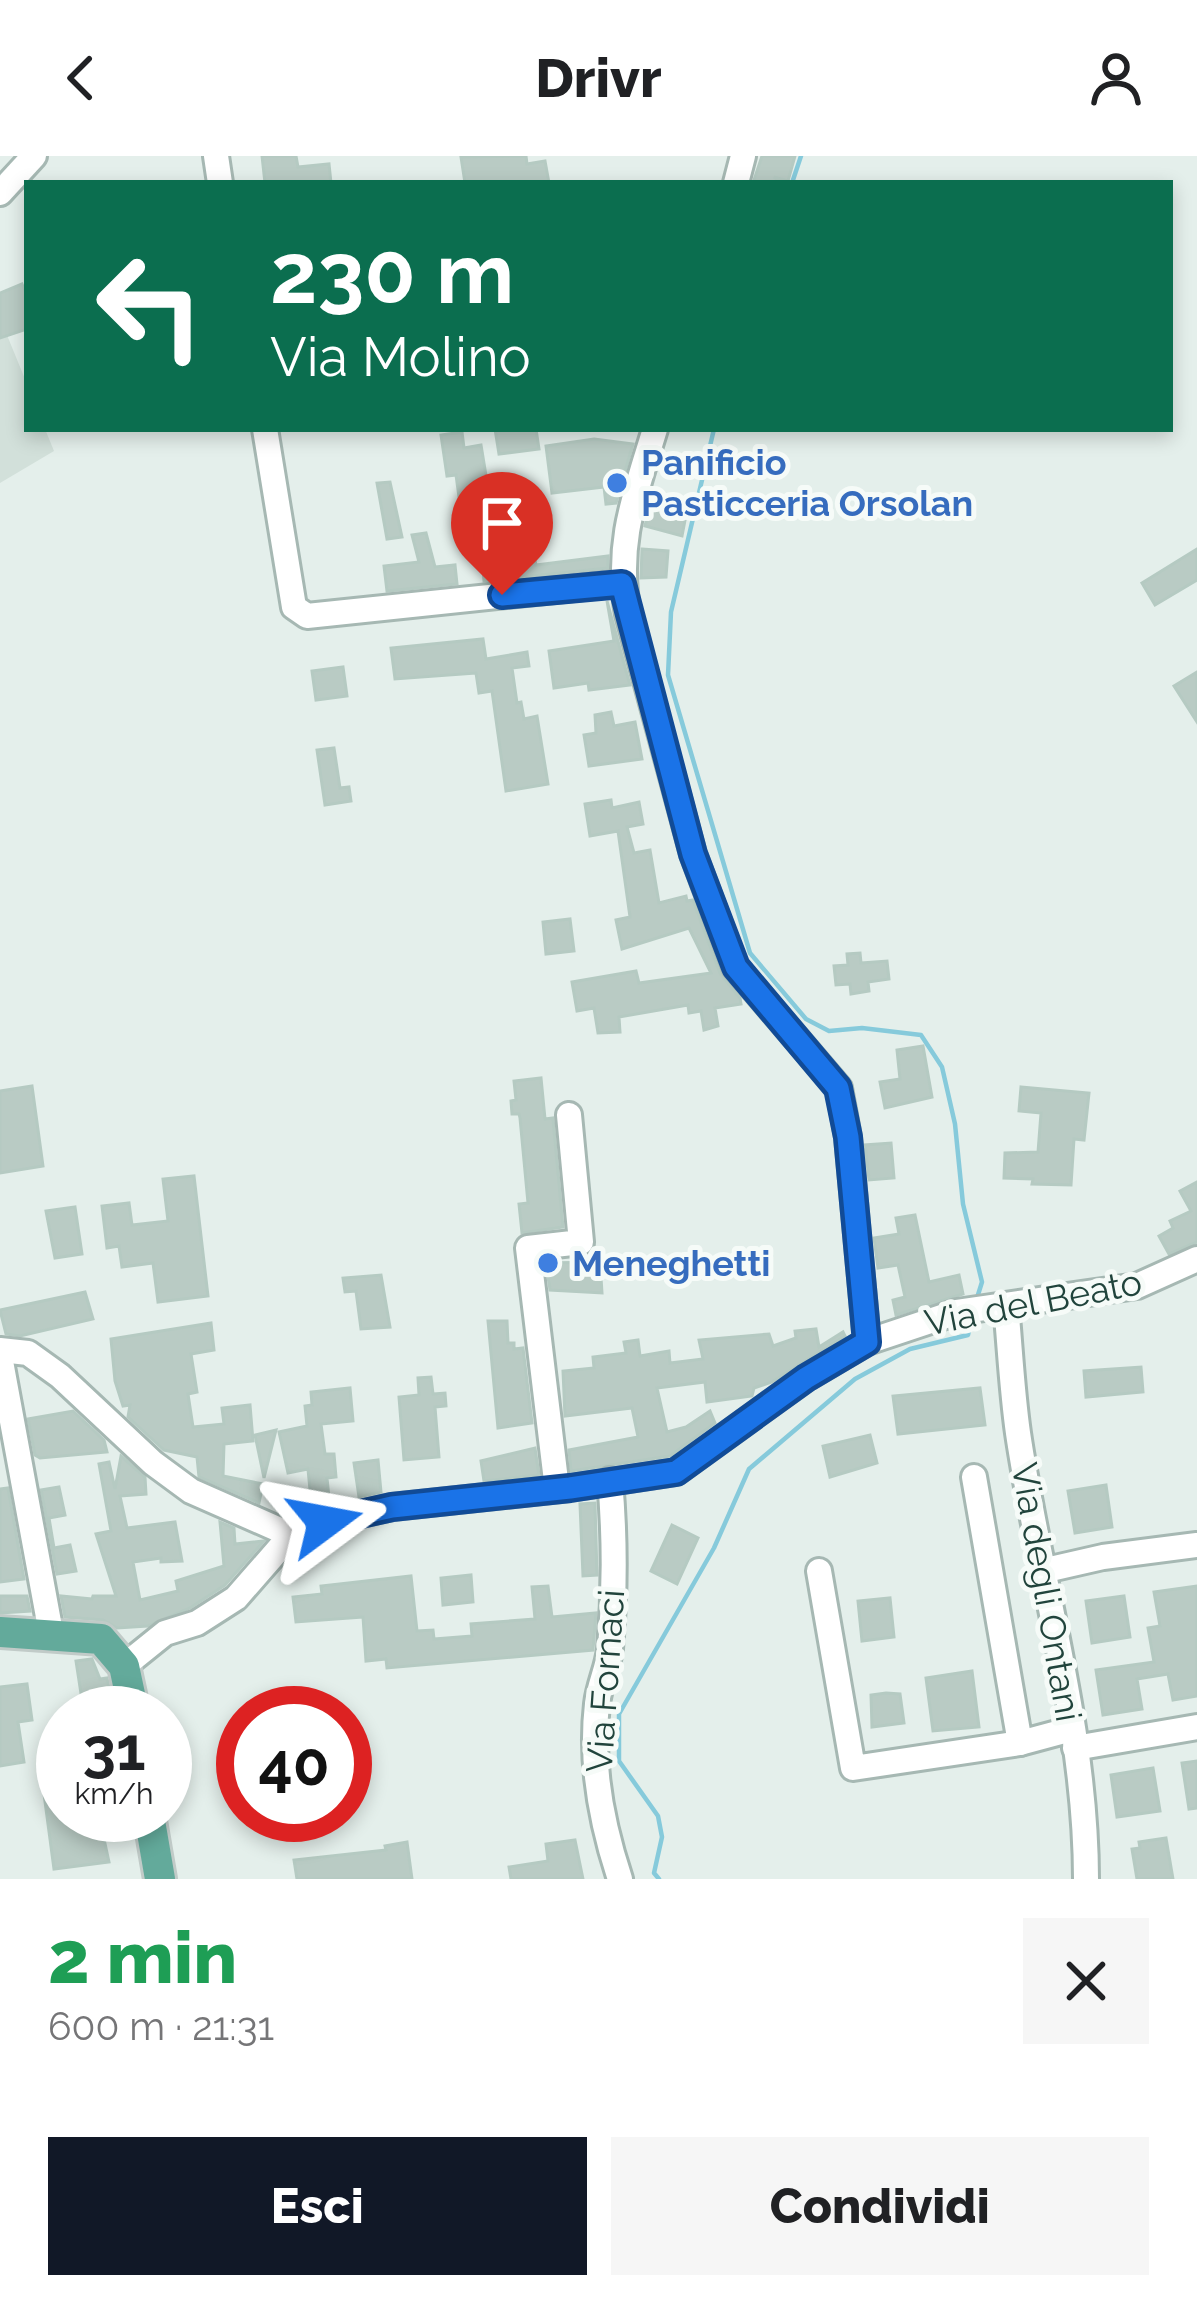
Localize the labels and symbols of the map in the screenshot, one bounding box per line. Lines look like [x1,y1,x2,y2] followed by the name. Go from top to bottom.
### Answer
[641,441,973,524] place label: Panificio Pasticceria Orsolan
[604,470,630,496] marker: Panificio Pasticceria Orsolan
[451,472,553,595] pin
[572,1242,770,1284] place label: Meneghetti
[535,1250,561,1276] marker: Meneghetti
[921,1260,1145,1344] street label: Via del Beato
[262,1459,388,1585] position arrow
[1004,1459,1090,1725] street label: Via degli Ontani
[578,1588,632,1774] street label: Via Fornaci
[216,1686,372,1842] speed limit sign: 40

